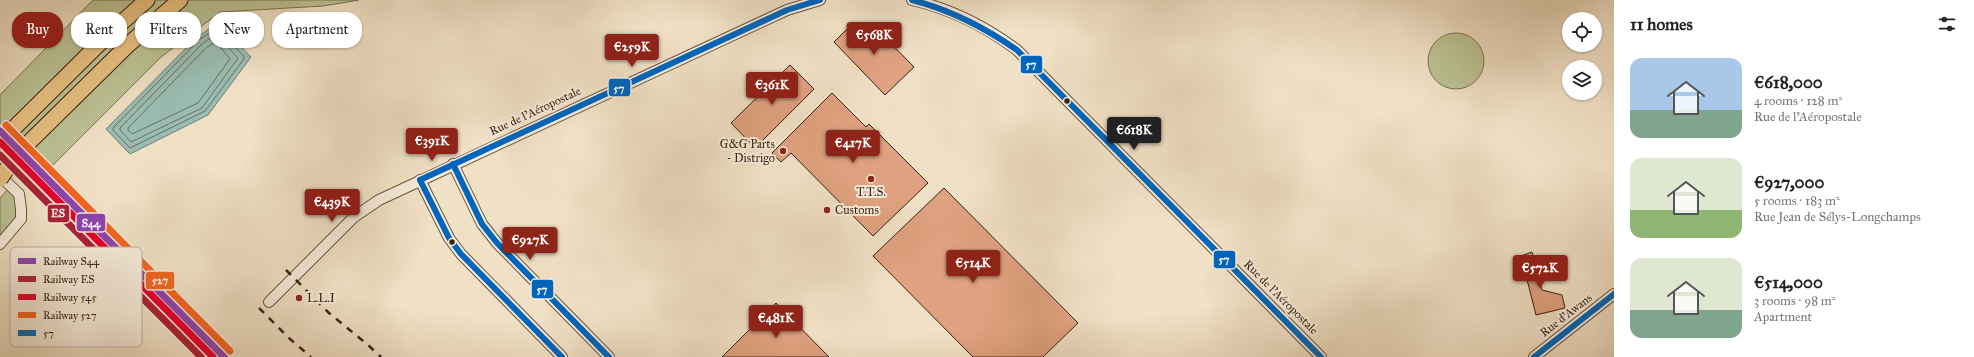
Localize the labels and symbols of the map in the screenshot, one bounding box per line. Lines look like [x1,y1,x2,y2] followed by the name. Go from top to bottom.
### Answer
[846,22,902,56] pin: €568K
[604,34,660,68] pin: €259K
[1020,55,1043,74] line badge: 57
[1026,58,1037,71] text: 57
[744,72,800,106] pin: €361K
[608,78,631,97] line badge: 57
[614,82,625,95] text: 57
[487,84,583,138] street label: Rue de l'Aéropostale
[1062,96,1072,106] unlabelled marker
[1106,117,1162,151] pin: €618K
[404,128,460,162] pin: €391K
[825,130,881,164] pin: €417K
[720,137,775,166] place label: G&G Parts - Distrigo
[778,146,788,156] marker: G&G Parts - Distrigo
[866,174,876,184] marker: T.T.S.
[856,185,886,199] place label: T.T.S.
[304,189,360,223] pin: €439K
[835,203,879,217] place label: Customs
[47,204,70,223] line badge: ES
[822,205,832,215] marker: Customs
[51,207,66,220] text: ES
[76,213,106,232] line badge: S44
[82,217,101,231] text: S44
[502,227,558,261] pin: €927K
[447,237,457,247] unlabelled marker
[10,247,142,347] legend
[945,250,1001,284] pin: €514K
[1213,250,1236,269] line badge: 57
[1219,253,1230,266] text: 57
[43,255,100,268] text: Railway S44
[1512,255,1568,289] pin: €572K
[1241,257,1321,337] street label: Rue de l'Aéropostale
[145,271,175,290] line badge: 527
[43,273,95,286] text: Railway ES
[152,274,168,287] text: 527
[531,279,554,299] line badge: 57
[537,283,548,296] text: 57
[1537,290,1595,340] street label: Rue d'Awans
[43,291,97,304] text: Railway 545
[307,291,335,305] place label: L.L.I
[294,293,304,303] marker: L.L.I
[748,305,804,339] pin: €481K
[43,309,97,322] text: Railway 527
[43,327,54,340] text: 57

